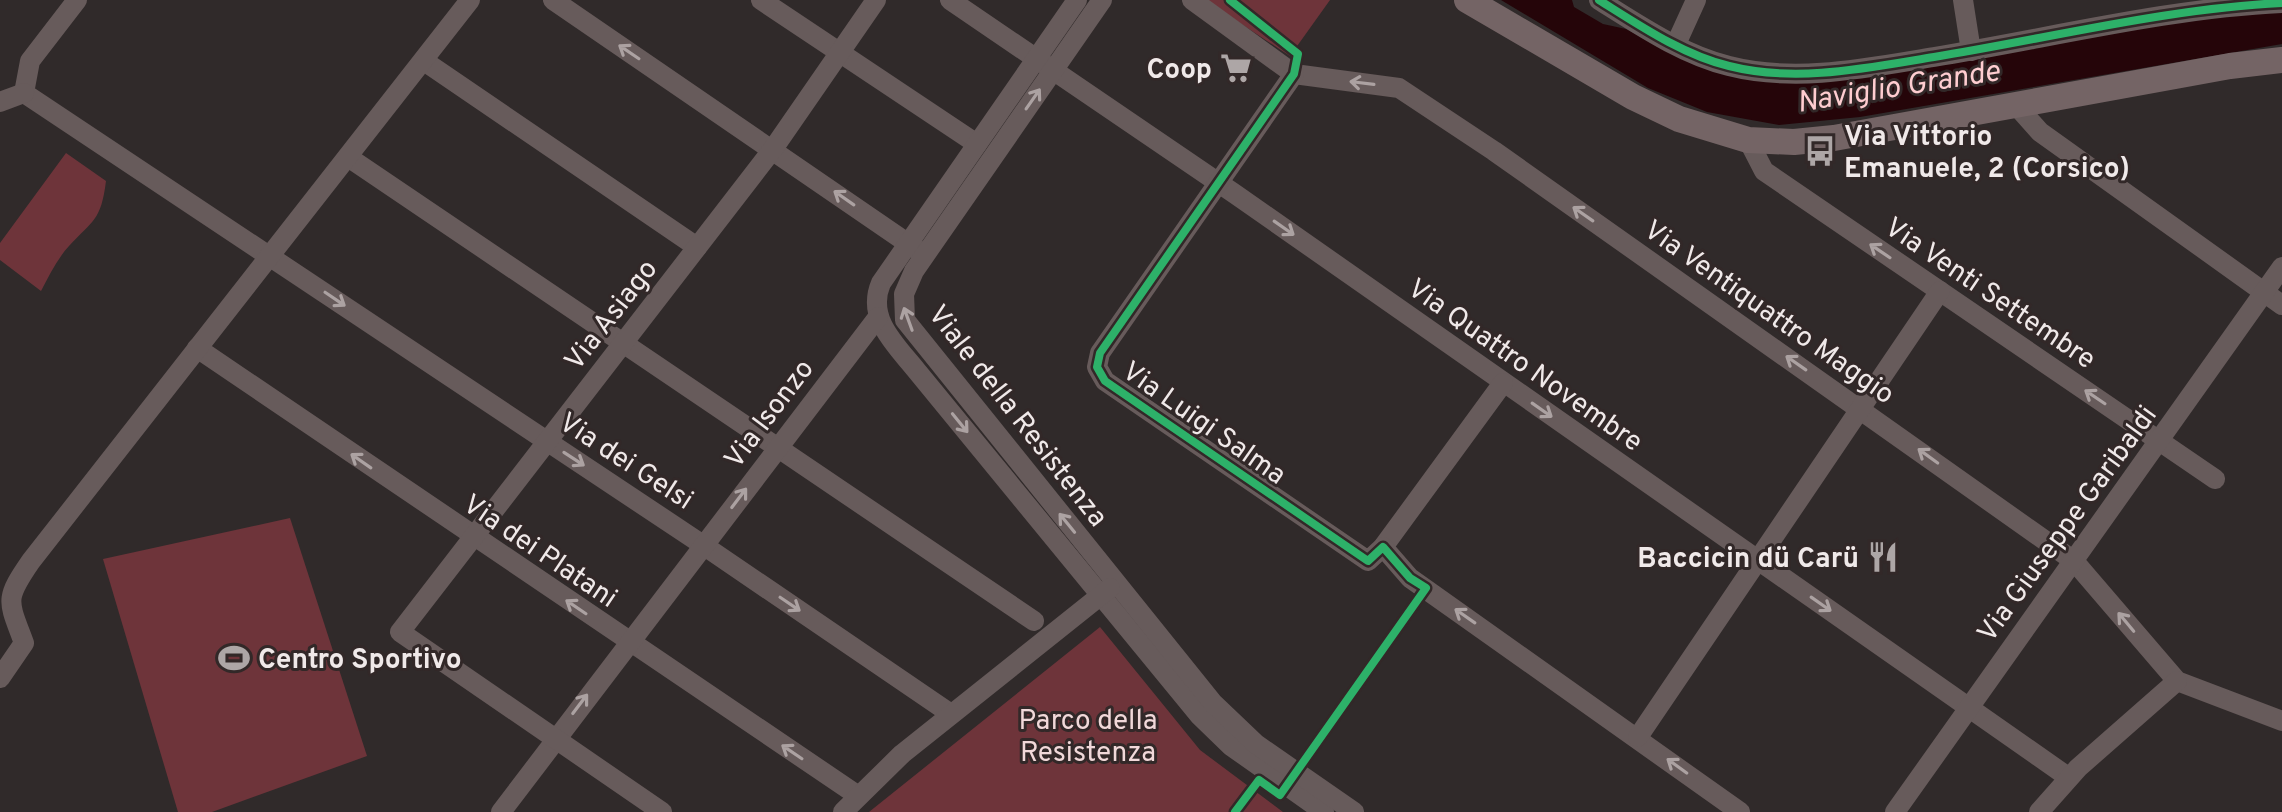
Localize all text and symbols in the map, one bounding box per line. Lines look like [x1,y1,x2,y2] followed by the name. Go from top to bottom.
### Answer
[618,43,640,60] one-way arrow
[1219,51,1253,85] supermarket icon: Coop
[1146,53,1212,89] place label: Coop
[1794,54,2003,123] water label: Naviglio Grande
[1349,76,1376,91] one-way arrow
[1025,89,1041,111] one-way arrow
[1844,120,2130,188] place label: Via Vittorio Emanuele, 2 (Corsico)
[1803,134,1837,168] bus stop icon: Via Vittorio Emanuele, 2 (Corsico)
[833,190,855,206] one-way arrow
[1573,206,1595,222] one-way arrow
[1877,211,2102,378] street label: Via Venti Settembre
[1636,213,1901,414] street label: Via Ventiquattro Maggio
[1272,220,1294,236] one-way arrow
[1870,243,1892,259] one-way arrow
[558,253,667,379] street label: Via Asiago
[1400,272,1649,461] street label: Via Quattro Novembre
[323,291,346,307] one-way arrow
[919,299,1115,535] street label: Viale della Resistenza
[899,307,914,332] one-way arrow
[718,353,823,477] street label: Via Isonzo
[1114,355,1292,494] street label: Via Luigi Salma
[1785,355,1807,371] one-way arrow
[2085,389,2107,405] one-way arrow
[1970,399,2166,650] street label: Via Giuseppe Garibaldi
[1531,402,1553,418] one-way arrow
[551,406,699,519] street label: Via dei Gelsi
[951,412,969,433] one-way arrow
[1917,448,1939,465] one-way arrow
[562,452,585,468] one-way arrow
[351,453,373,469] one-way arrow
[455,488,623,617] street label: Via dei Platani
[730,488,747,509] one-way arrow
[1059,512,1077,533] one-way arrow
[1866,540,1900,574] restaurant icon: Baccicin dü Carü
[1637,542,1859,578] place label: Baccicin dü Carü
[779,596,801,612] one-way arrow
[1810,596,1832,612] one-way arrow
[566,599,588,615] one-way arrow
[1454,608,1476,624] one-way arrow
[2117,612,2135,633] one-way arrow
[217,641,251,675] sports icon: Centro Sportivo
[258,643,462,679] place label: Centro Sportivo
[572,694,589,715] one-way arrow
[1019,704,1158,772] park label: Parco della Resistenza
[782,744,804,760] one-way arrow
[1667,758,1689,774] one-way arrow

